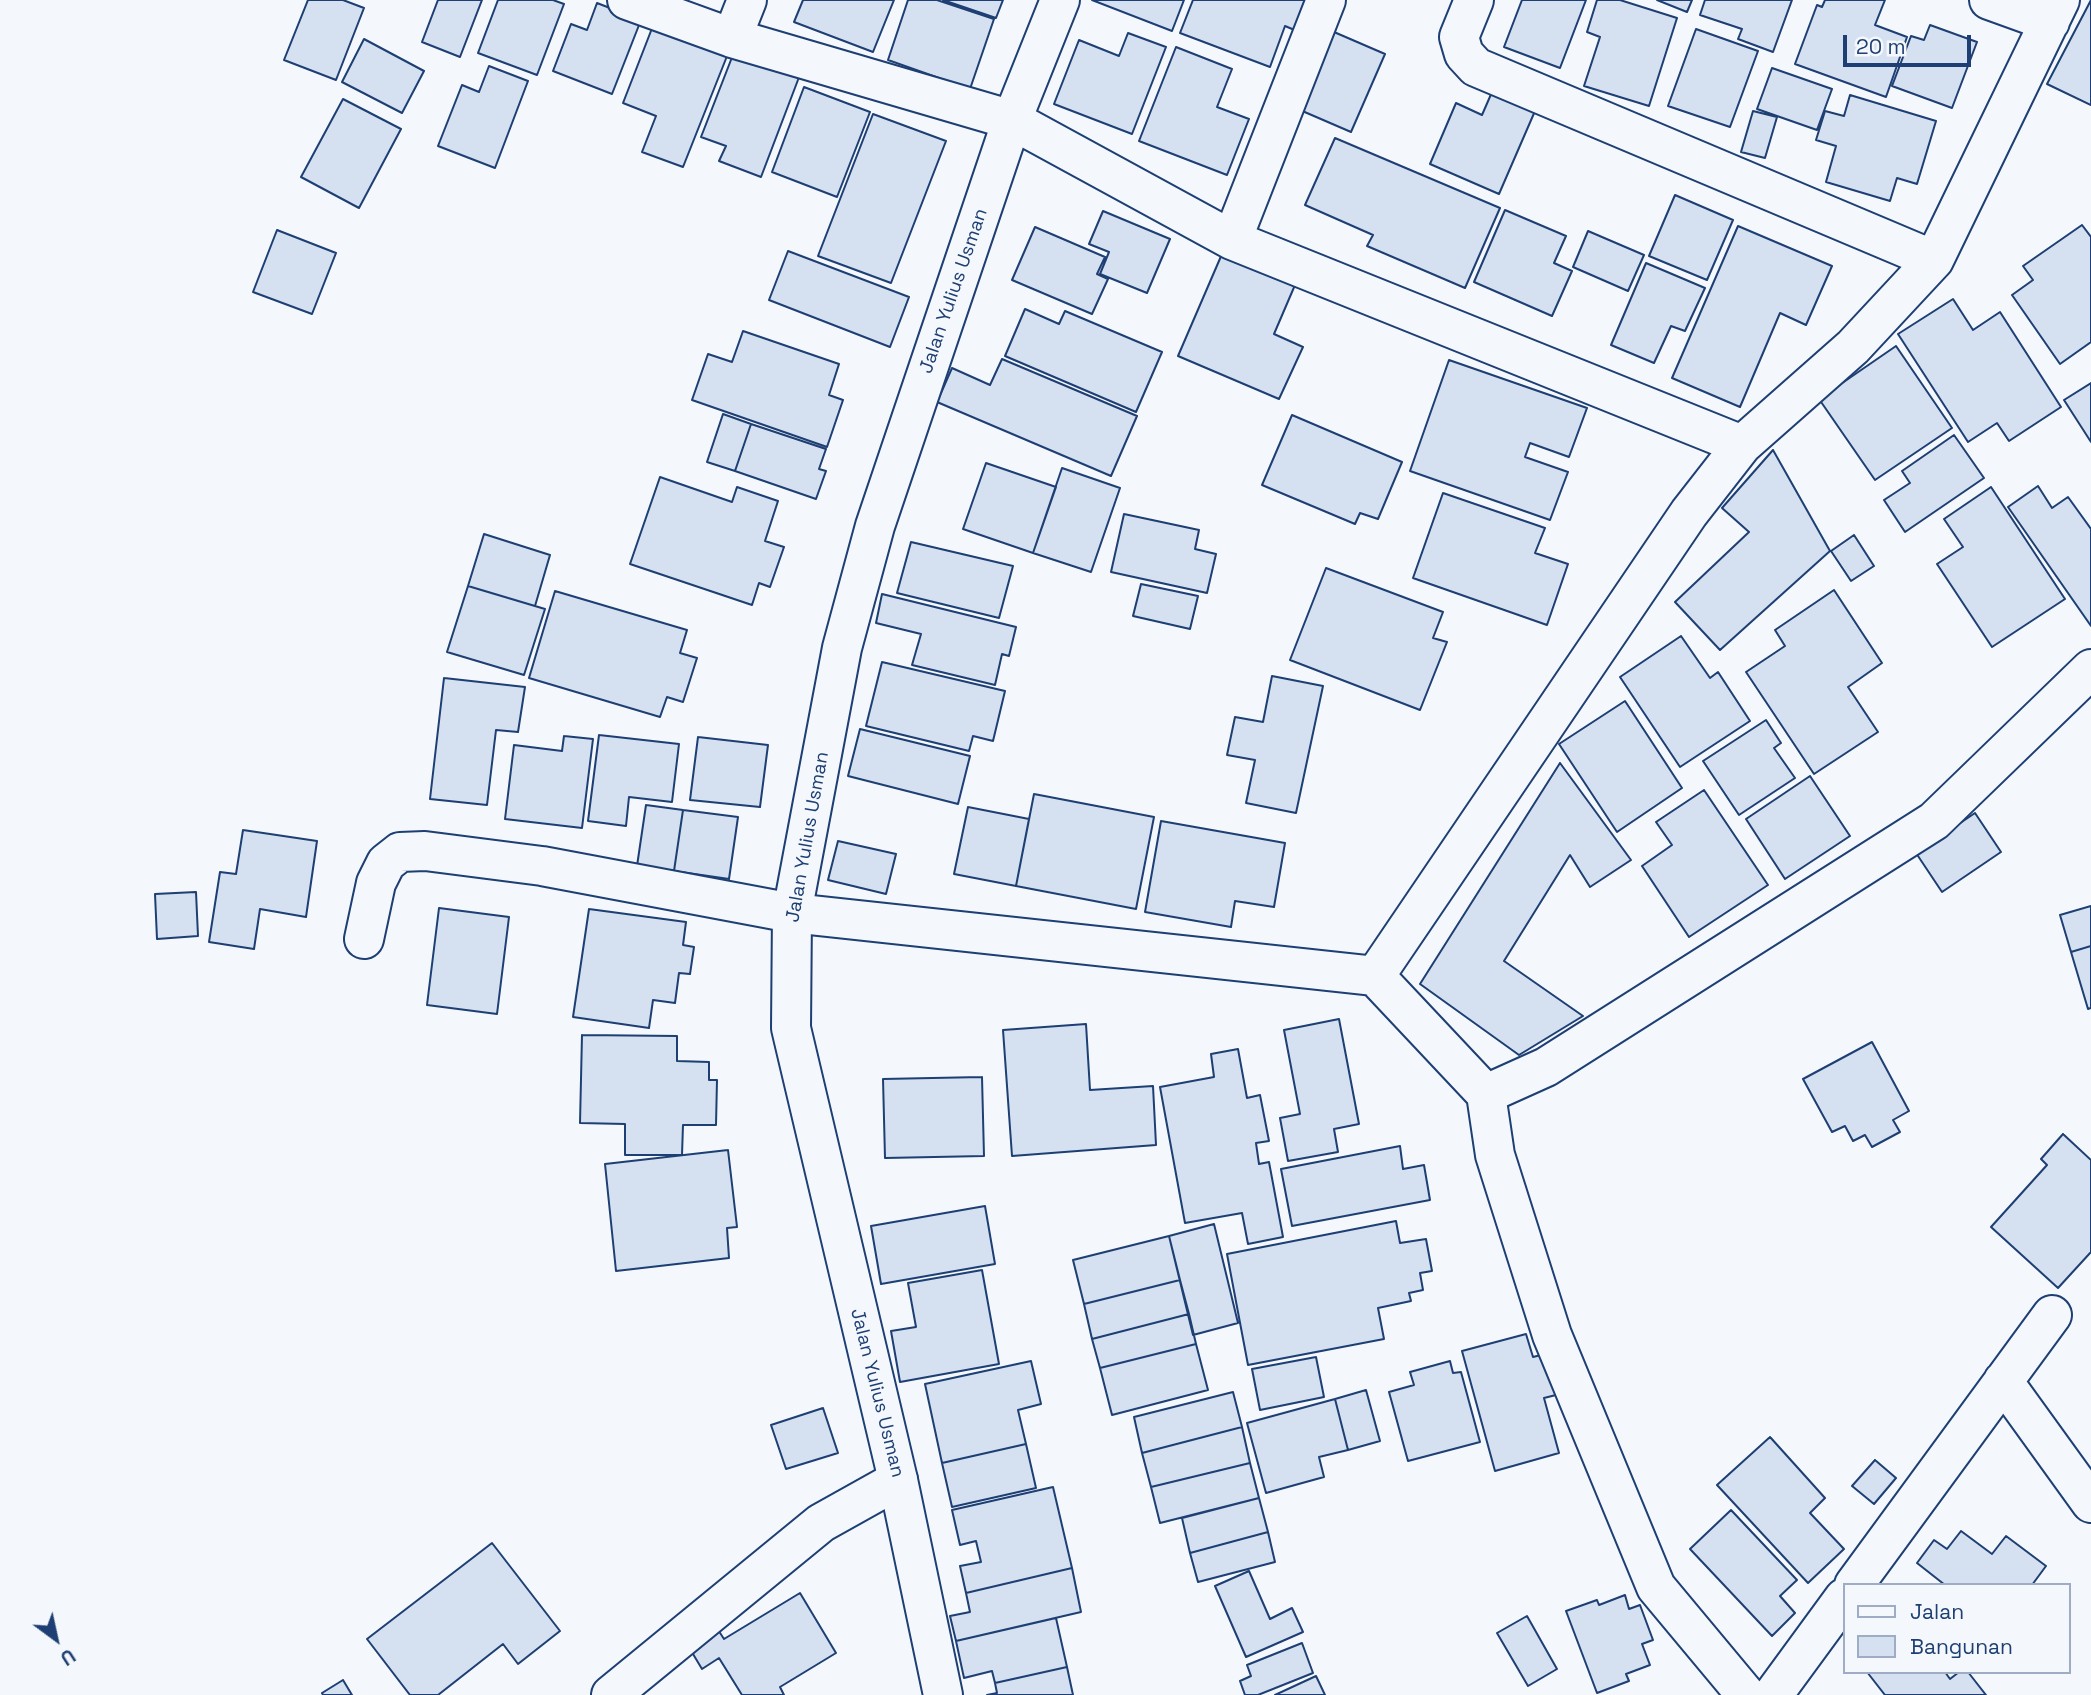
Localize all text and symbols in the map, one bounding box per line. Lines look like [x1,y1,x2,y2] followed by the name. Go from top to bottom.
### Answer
[1846,21,1974,65] scale bar
[1856,33,1906,60] text: 20 m
[915,205,993,377] street label: Jalan Yulius Usman
[782,750,834,924] street label: Jalan Yulius Usman
[845,1306,909,1480] street label: Jalan Yulius Usman
[1842,1583,2070,1674] legend
[1910,1598,1964,1625] text: Jalan
[21,1604,91,1674] north arrow
[1910,1633,2013,1660] text: Bangunan
[56,1643,80,1671] text: U

